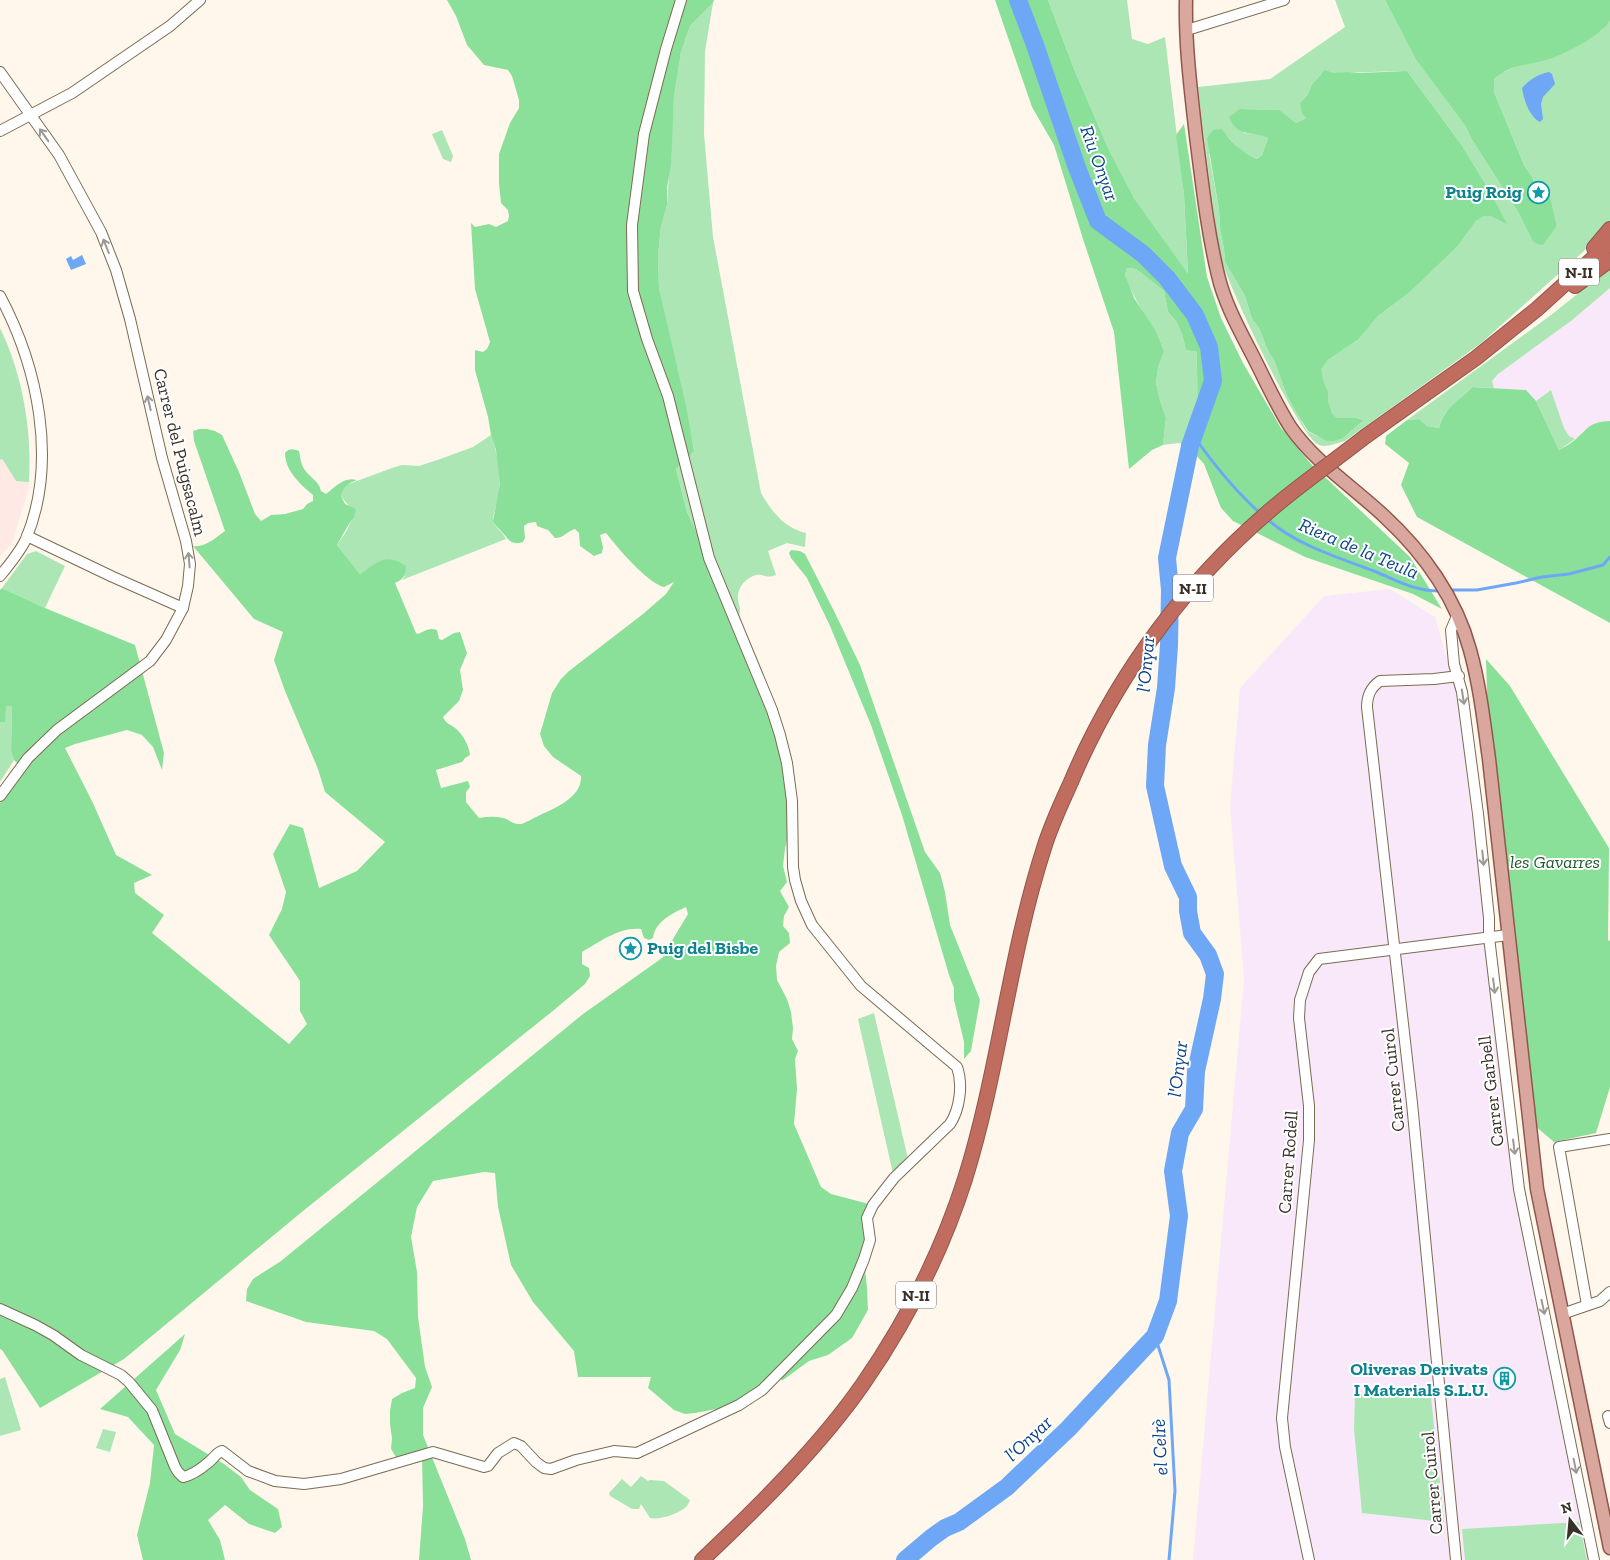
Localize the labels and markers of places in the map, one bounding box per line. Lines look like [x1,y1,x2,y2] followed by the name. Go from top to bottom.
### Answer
[1526,180,1550,204] place icon: Puig Roig
[1445,181,1522,203] place label: Puig Roig
[619,936,643,960] place icon: Puig del Bisbe
[647,937,758,959] place label: Puig del Bisbe
[1350,1358,1488,1401] place label: Oliveras Derivats I Materials S.L.U.
[1492,1367,1516,1391] building icon: Oliveras Derivats I Materials S.L.U.

